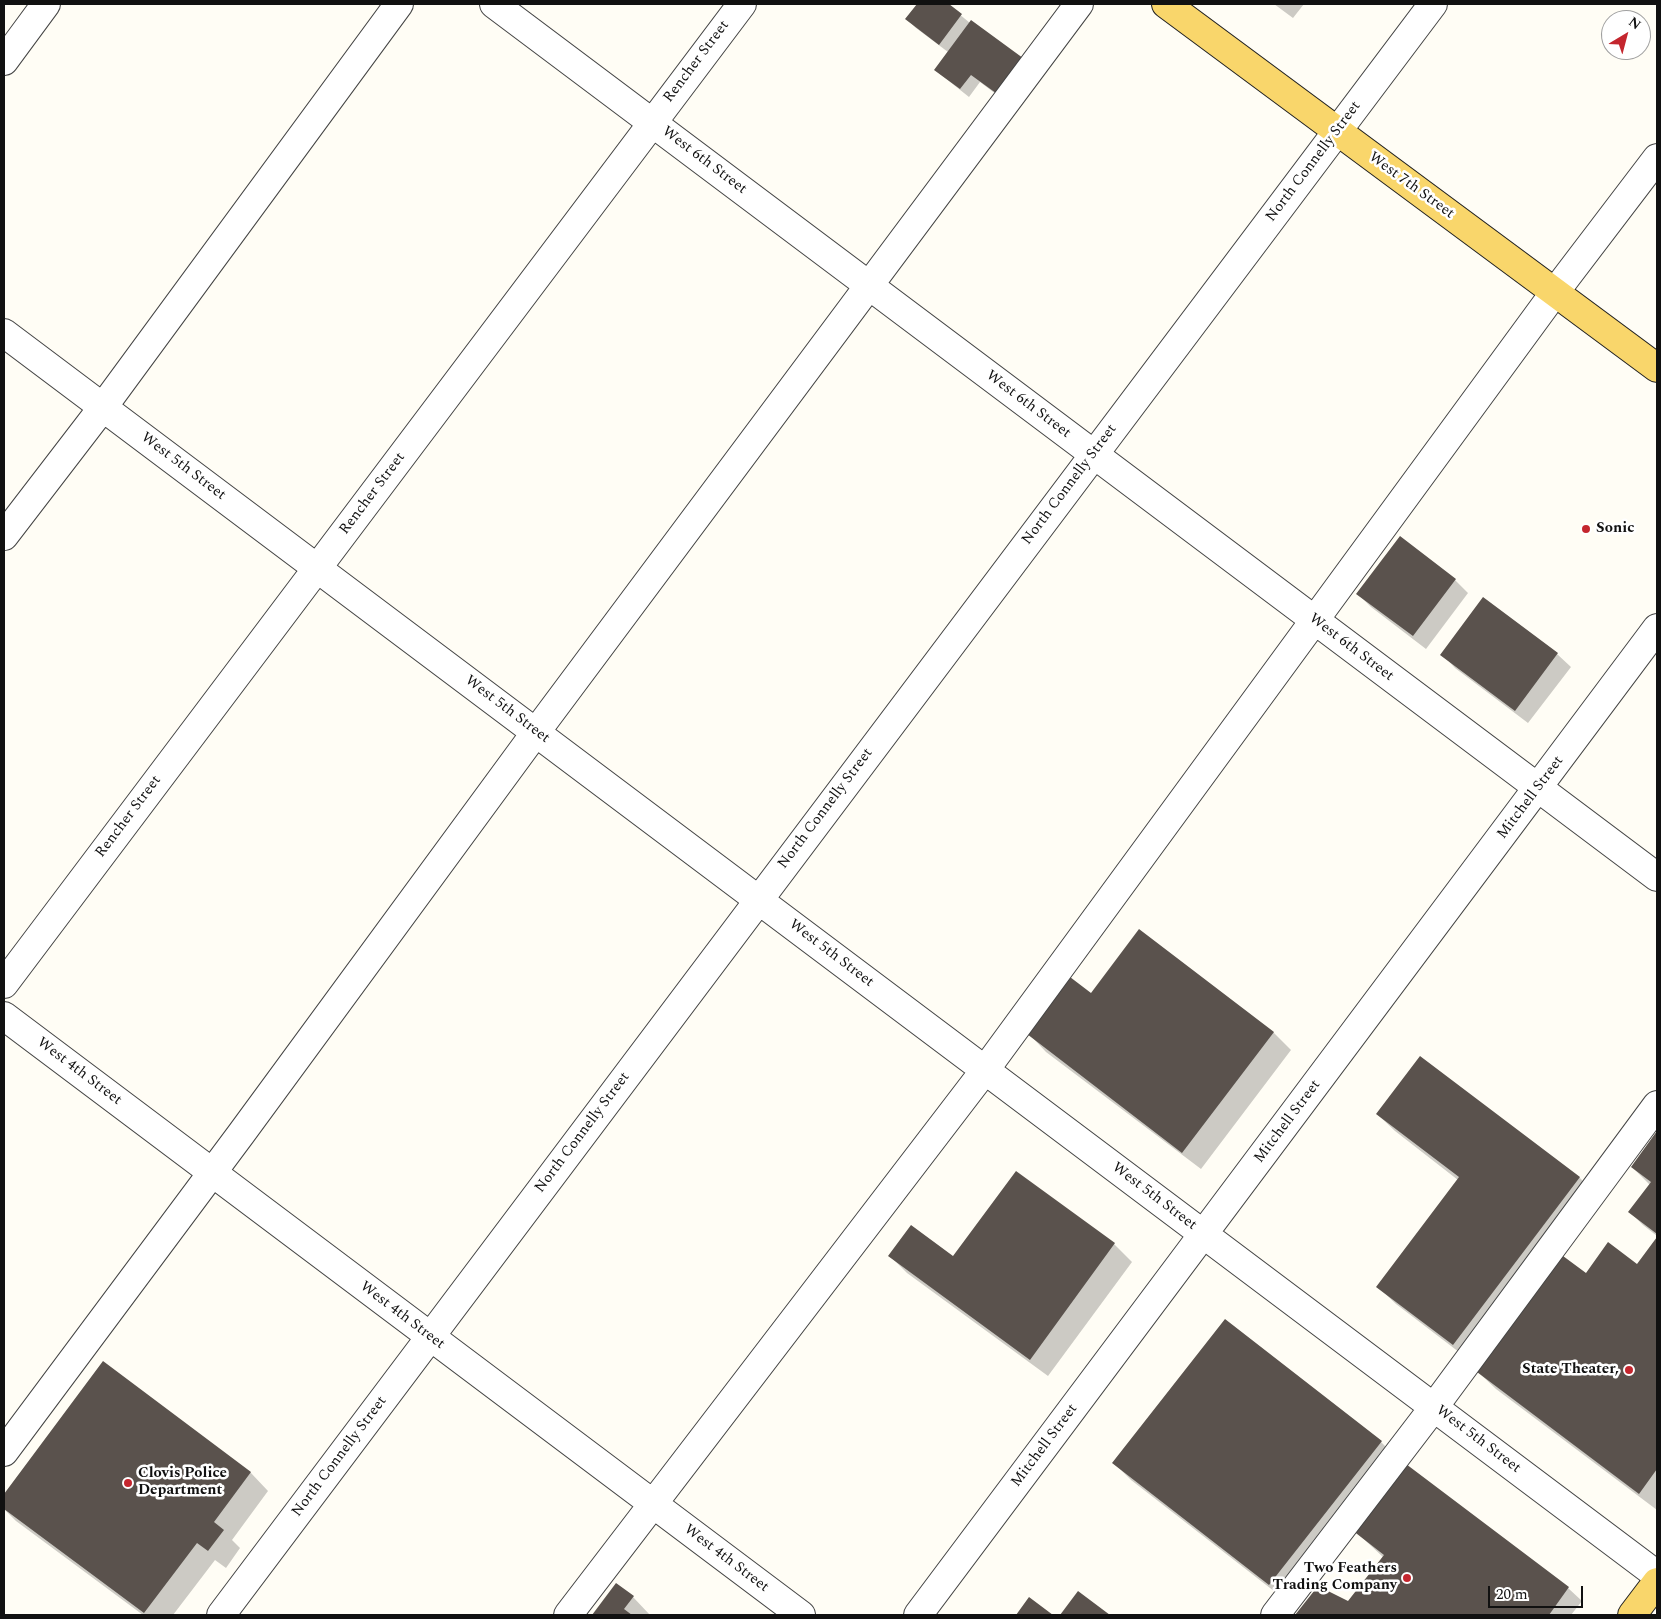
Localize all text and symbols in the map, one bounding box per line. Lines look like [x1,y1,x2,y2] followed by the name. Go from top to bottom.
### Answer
[1601,10,1651,60] north arrow
[1624,12,1646,35] text: N
[660,17,734,107] street label: Rencher Street
[1263,98,1365,226] street label: North Connelly Street
[658,123,750,199] street label: West 6th Street
[1365,149,1457,223] street label: West 7th Street
[982,367,1074,443] street label: West 6th Street
[1019,421,1121,549] street label: North Connelly Street
[137,429,229,505] street label: West 5th Street
[336,449,410,539] street label: Rencher Street
[1596,520,1634,538] place label: Sonic
[1580,523,1592,535] marker: Sonic
[1305,610,1397,686] street label: West 6th Street
[461,672,553,748] street label: West 5th Street
[775,745,877,873] street label: North Connelly Street
[1494,753,1568,843] street label: Mitchell Street
[92,772,166,862] street label: Rencher Street
[785,916,877,992] street label: West 5th Street
[33,1034,125,1110] street label: West 4th Street
[532,1069,634,1197] street label: North Connelly Street
[1251,1077,1325,1167] street label: Mitchell Street
[1108,1159,1200,1235] street label: West 5th Street
[356,1278,448,1354] street label: West 4th Street
[1522,1361,1619,1379] place label: State Theater,
[1623,1364,1635,1376] marker: State Theater,
[289,1393,391,1521] street label: North Connelly Street
[1008,1401,1082,1491] street label: Mitchell Street
[1432,1402,1524,1478] street label: West 5th Street
[138,1465,227,1500] place label: Clovis Police Department
[122,1477,134,1489] marker: Clovis Police Department
[680,1521,772,1597] street label: West 4th Street
[1273,1560,1397,1595] place label: Two Feathers Trading Company
[1401,1572,1413,1584] marker: Two Feathers Trading Company
[1491,1576,1586,1608] scale bar
[1496,1583,1528,1606] text: 20 m

